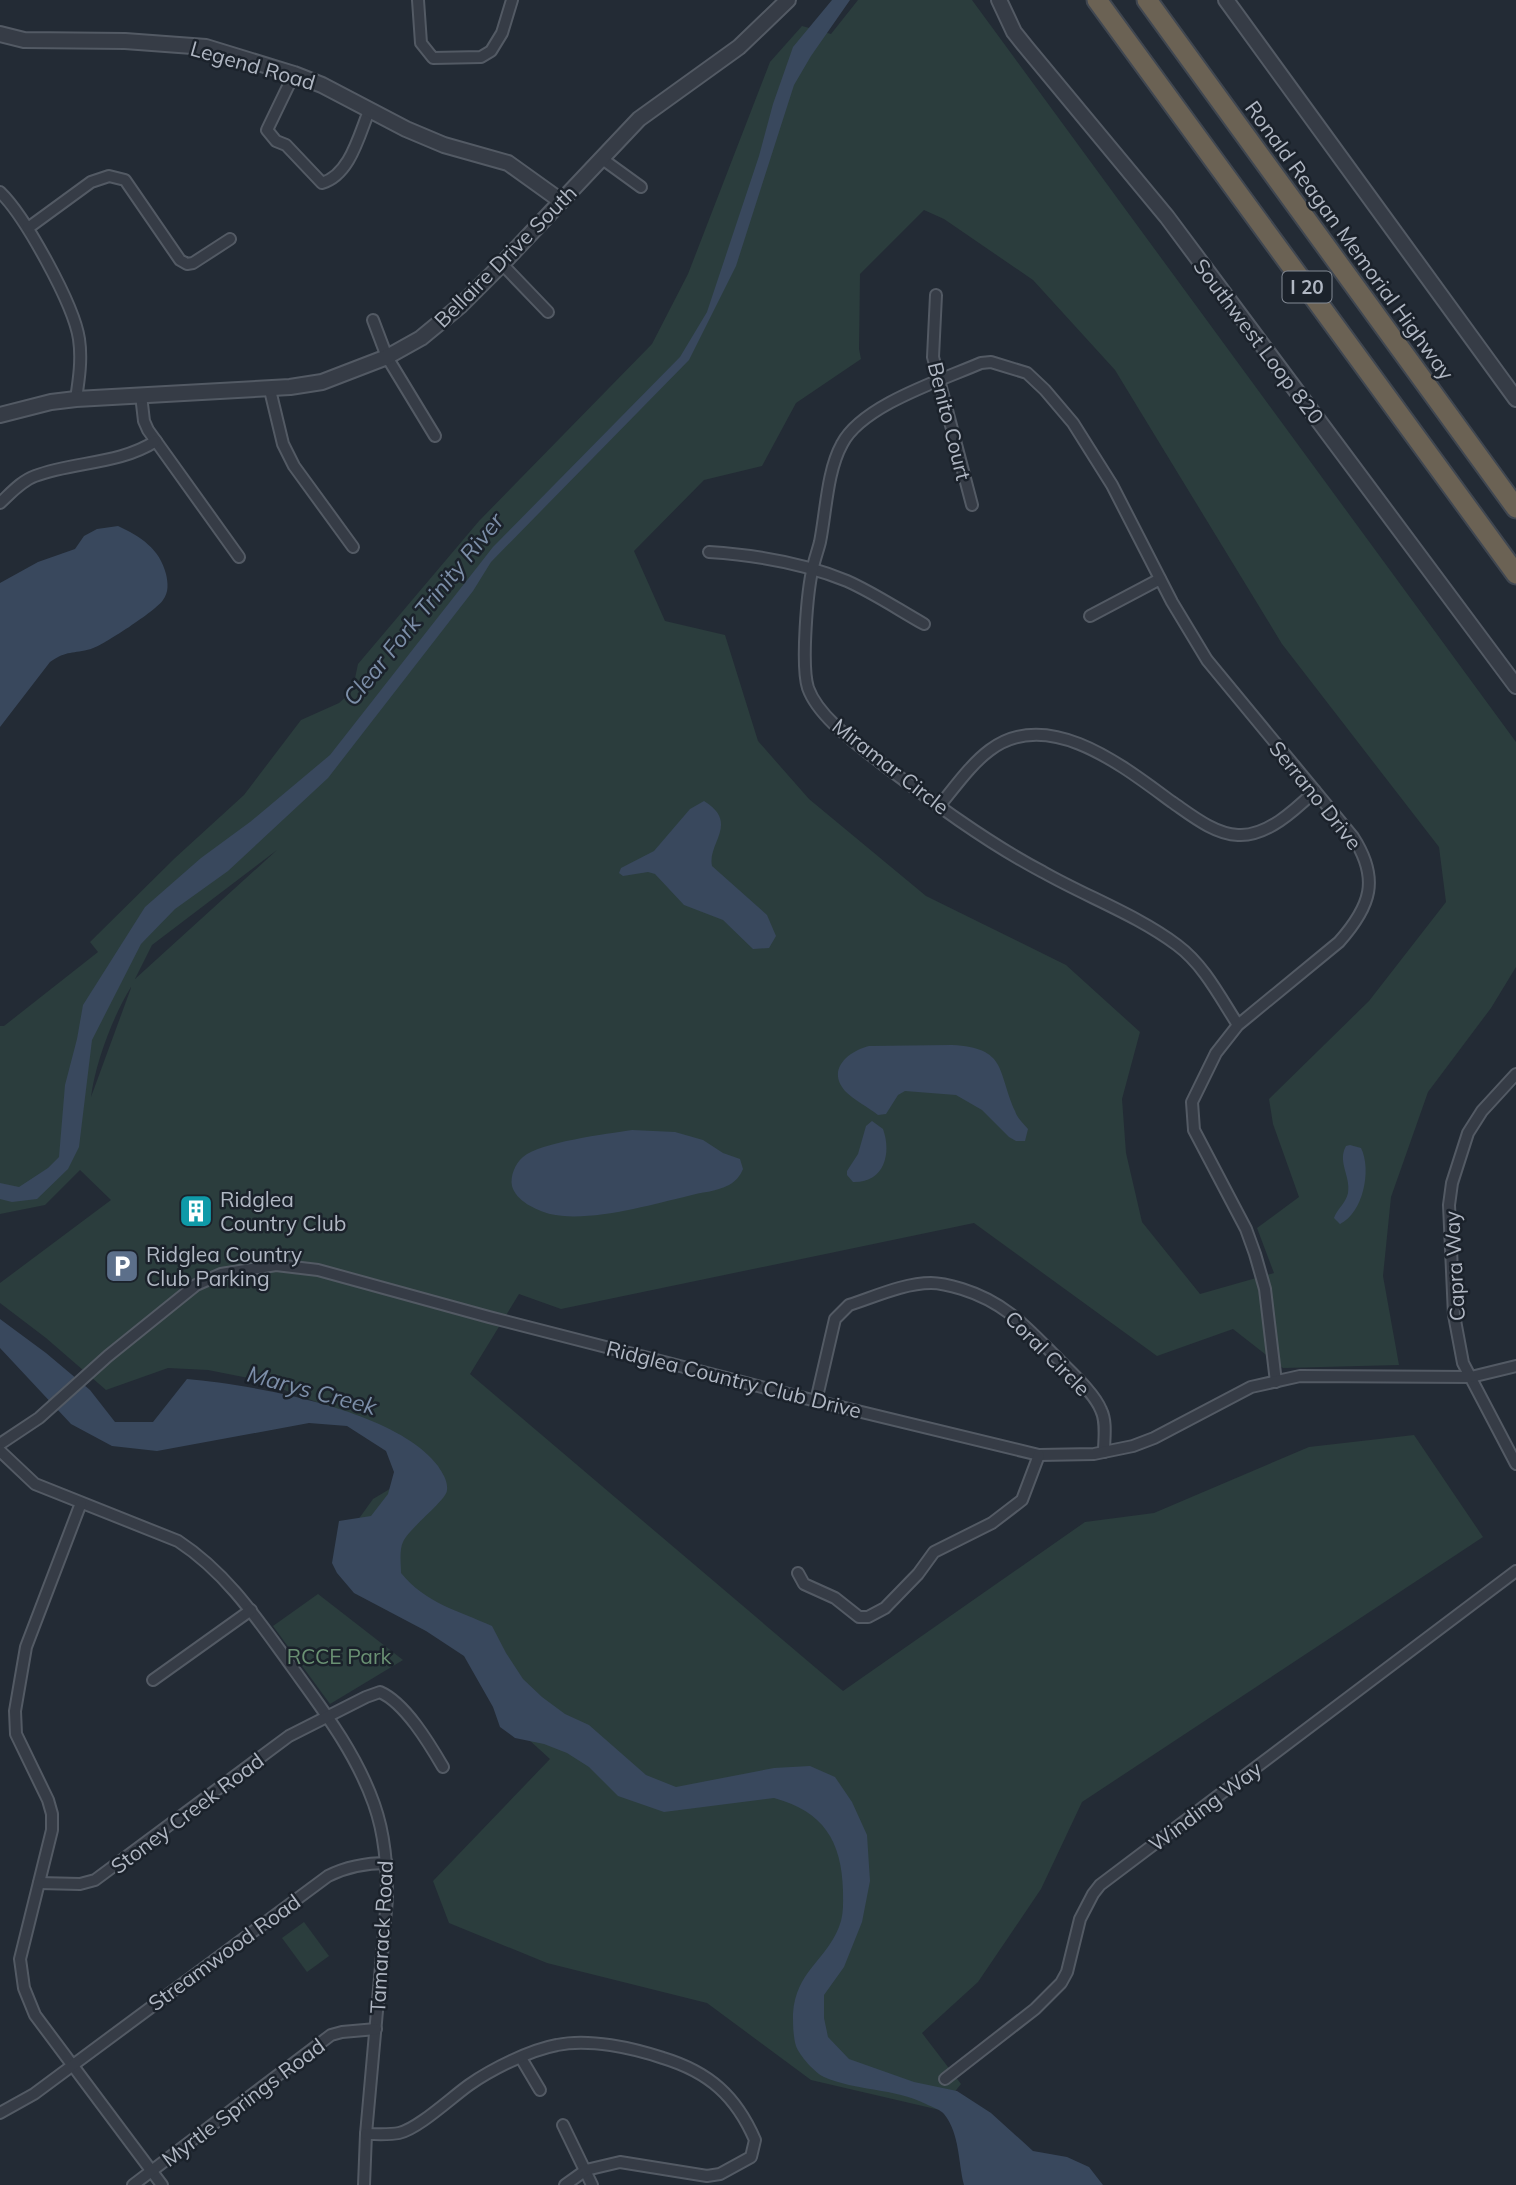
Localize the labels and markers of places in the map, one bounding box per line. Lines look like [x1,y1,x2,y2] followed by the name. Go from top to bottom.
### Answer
[220,1186,346,1236] place label: Ridglea Country Club
[177,1192,215,1230] building icon: Ridglea Country Club
[146,1241,302,1291] place label: Ridglea Country Club Parking
[103,1247,141,1285] parking icon: Ridglea Country Club Parking

